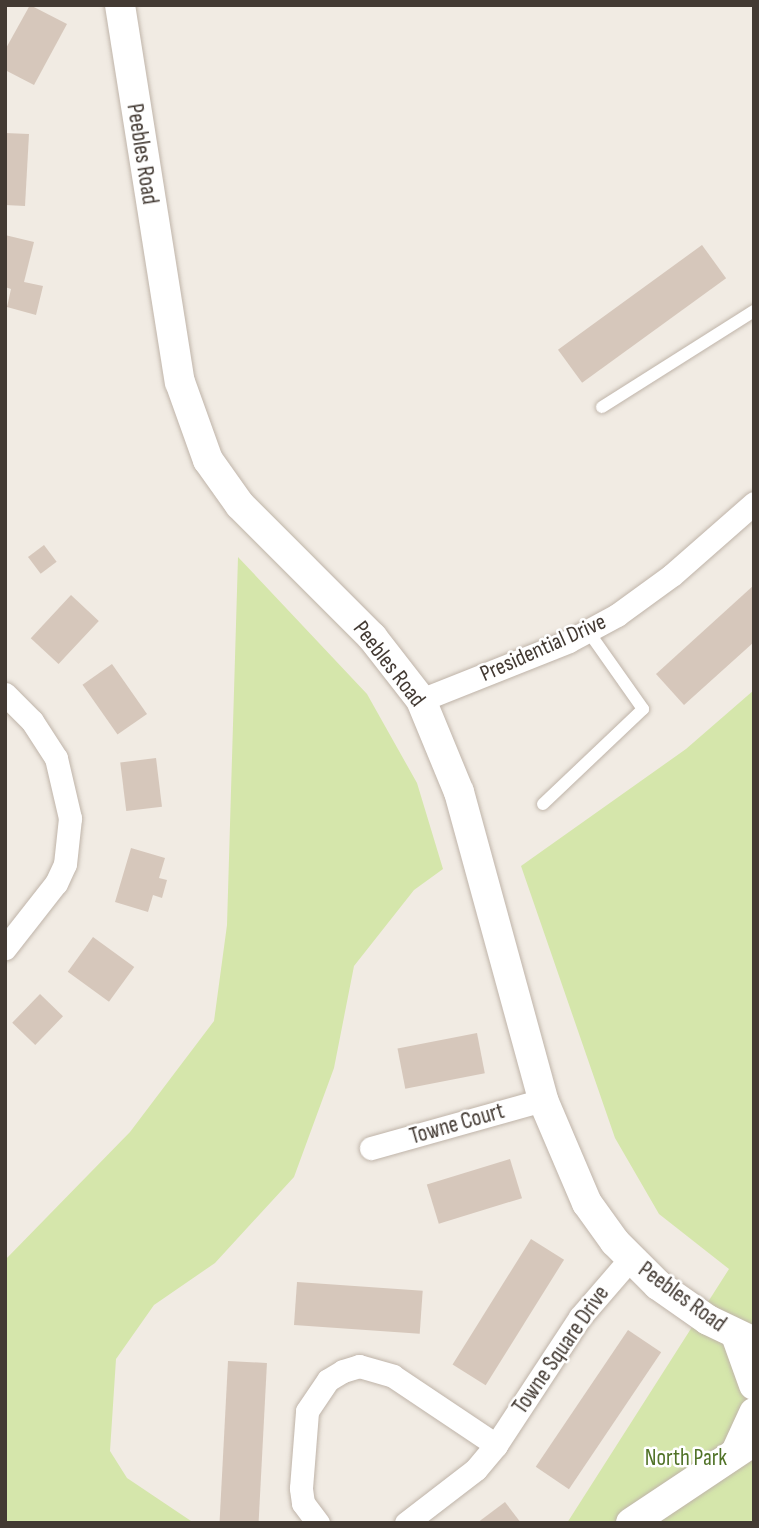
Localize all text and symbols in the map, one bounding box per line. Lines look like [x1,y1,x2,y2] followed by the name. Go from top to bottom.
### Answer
[120,102,164,206] street label: Peebles Road
[476,608,610,688] street label: Presidential Drive
[347,616,431,712] street label: Peebles Road
[407,1097,507,1151] street label: Towne Court
[633,1256,731,1338] street label: Peebles Road
[507,1281,615,1419] street label: Towne Square Drive
[645,1444,727,1472] park label: North Park

